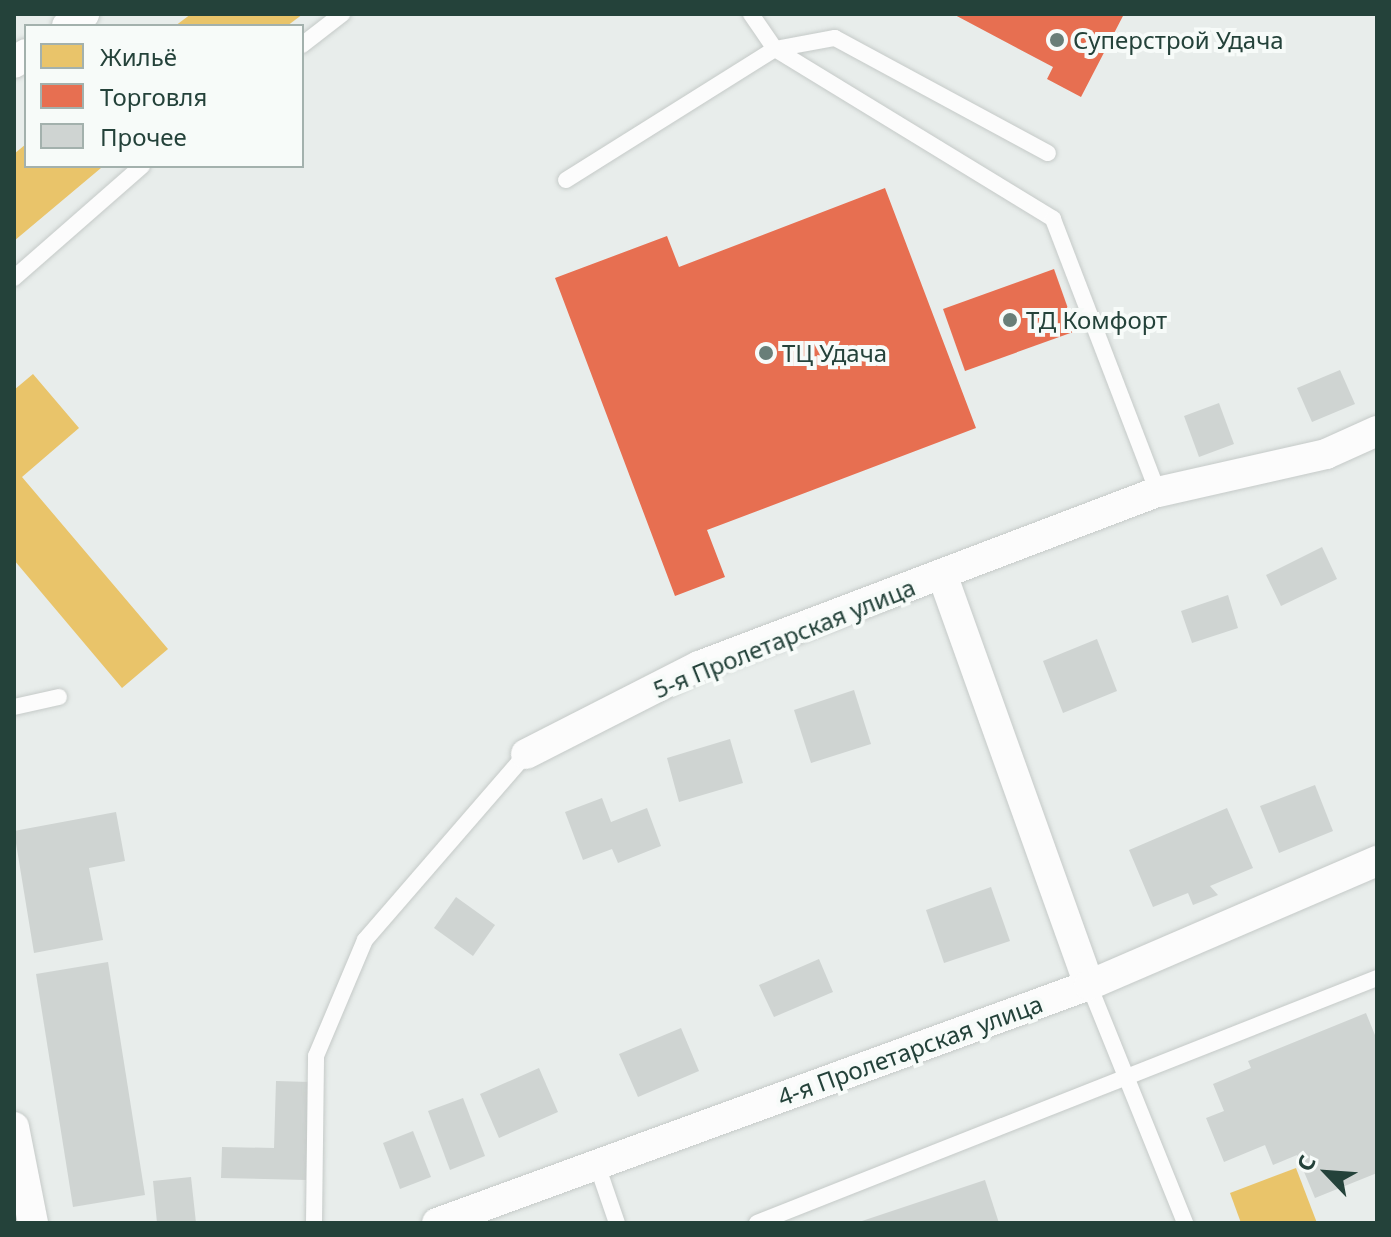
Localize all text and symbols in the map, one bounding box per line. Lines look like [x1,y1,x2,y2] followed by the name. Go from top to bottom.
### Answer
[24,24,304,168] legend
[1073,26,1284,54] place label: Суперстрой Удача
[1048,31,1066,49] marker: Суперстрой Удача
[100,40,177,73] text: Жильё
[100,80,207,113] text: Торговля
[100,120,187,153] text: Прочее
[1026,306,1167,334] place label: ТД Комфорт
[1001,311,1019,329] marker: ТД Комфорт
[782,339,887,367] place label: ТЦ Удача
[757,344,775,362] marker: ТЦ Удача
[649,572,919,704] street label: 5-я Пролетарская улица
[774,989,1046,1111] street label: 4-я Пролетарская улица
[1287,1133,1367,1213] north arrow
[1289,1150,1322,1176] text: С

